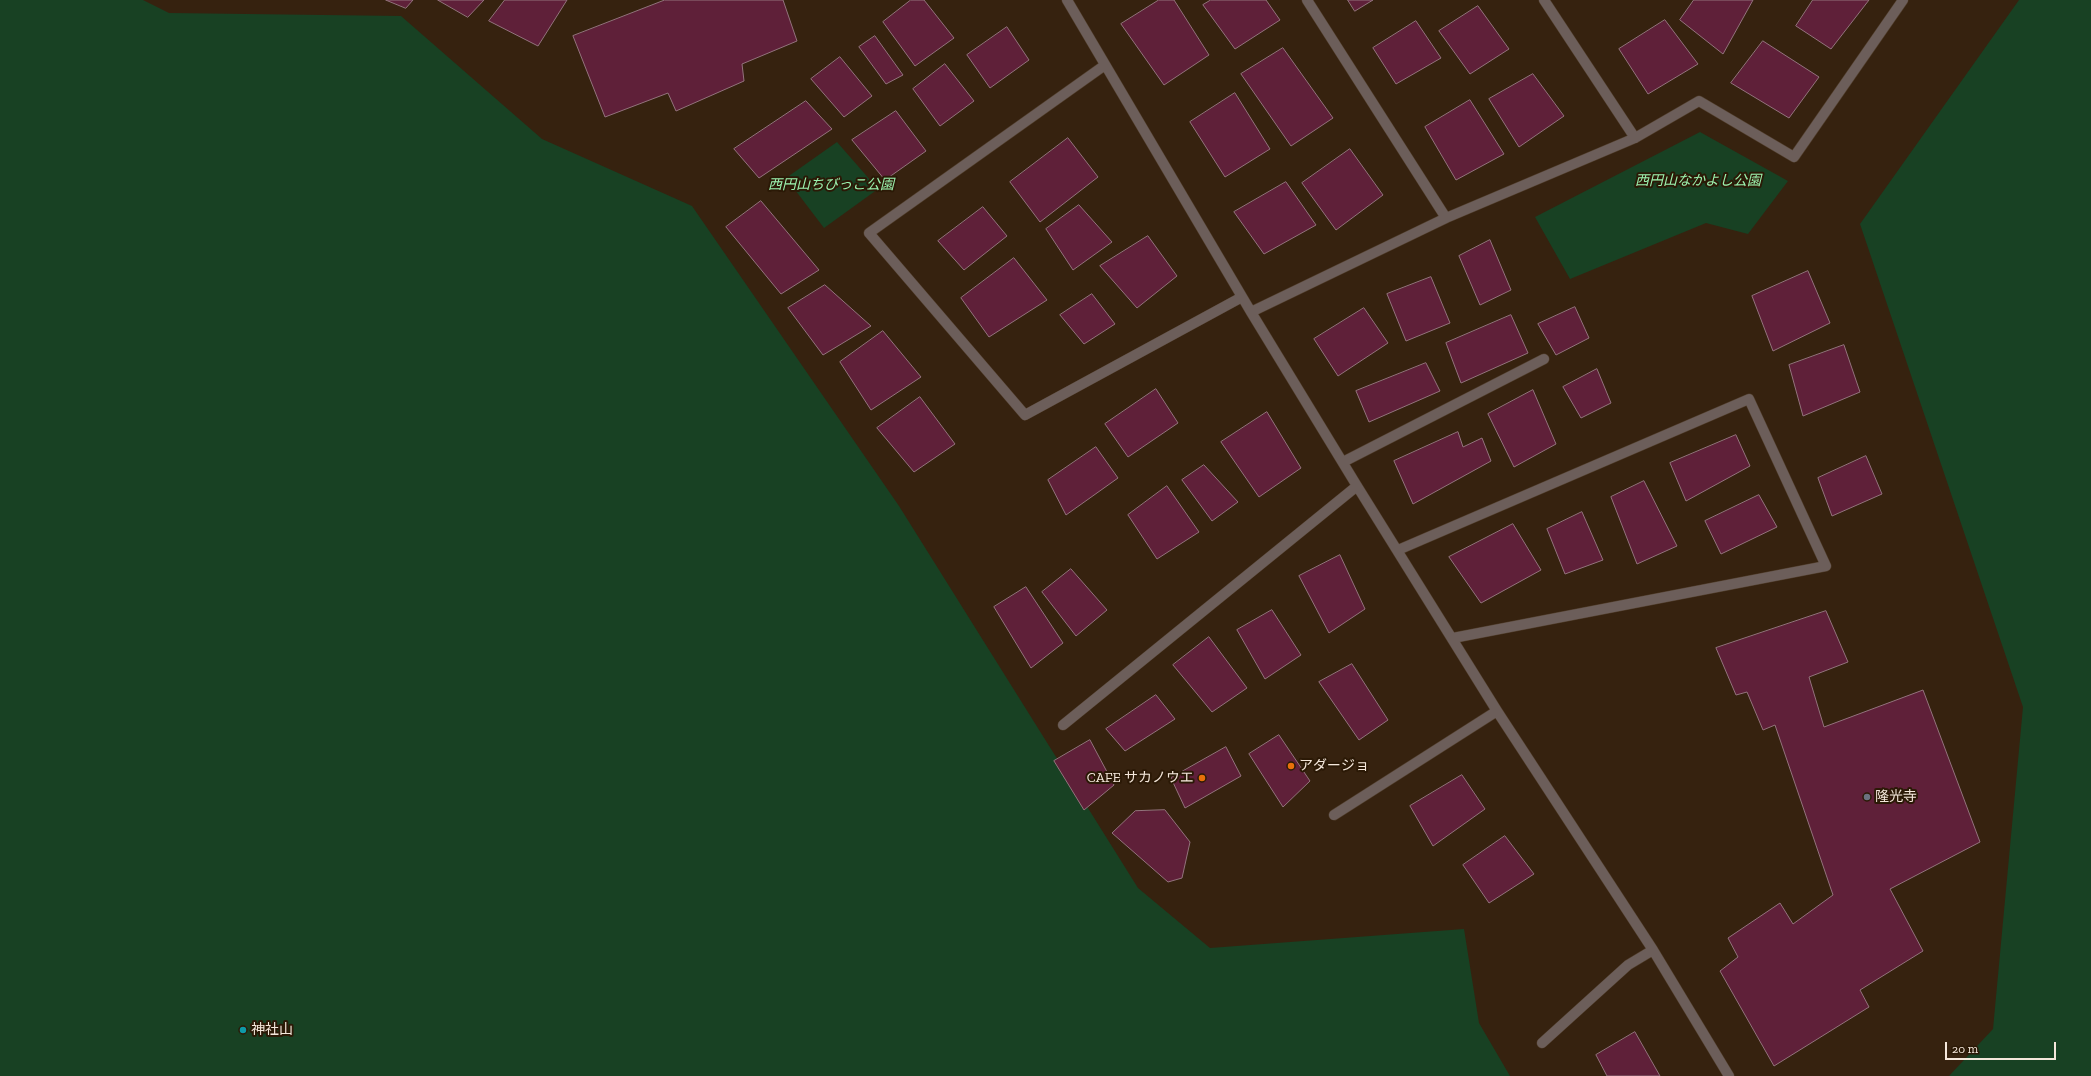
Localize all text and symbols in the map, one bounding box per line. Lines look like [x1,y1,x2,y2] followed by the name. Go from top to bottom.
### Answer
[1635,173,1761,189] park label: 西円山なかよし公園
[768,177,894,193] park label: 西円山ちびっこ公園
[1299,758,1369,774] place label: アダージョ
[1286,761,1296,771] marker: アダージョ
[1087,770,1194,786] place label: CAFE サカノウエ
[1197,773,1207,783] marker: CAFE サカノウエ
[1875,789,1917,805] place label: 隆光寺
[1862,792,1872,802] marker: 隆光寺
[251,1022,293,1038] place label: 神社山
[238,1025,248,1035] marker: 神社山
[1947,1034,2058,1060] scale bar
[1952,1042,1978,1056] text: 20 m

